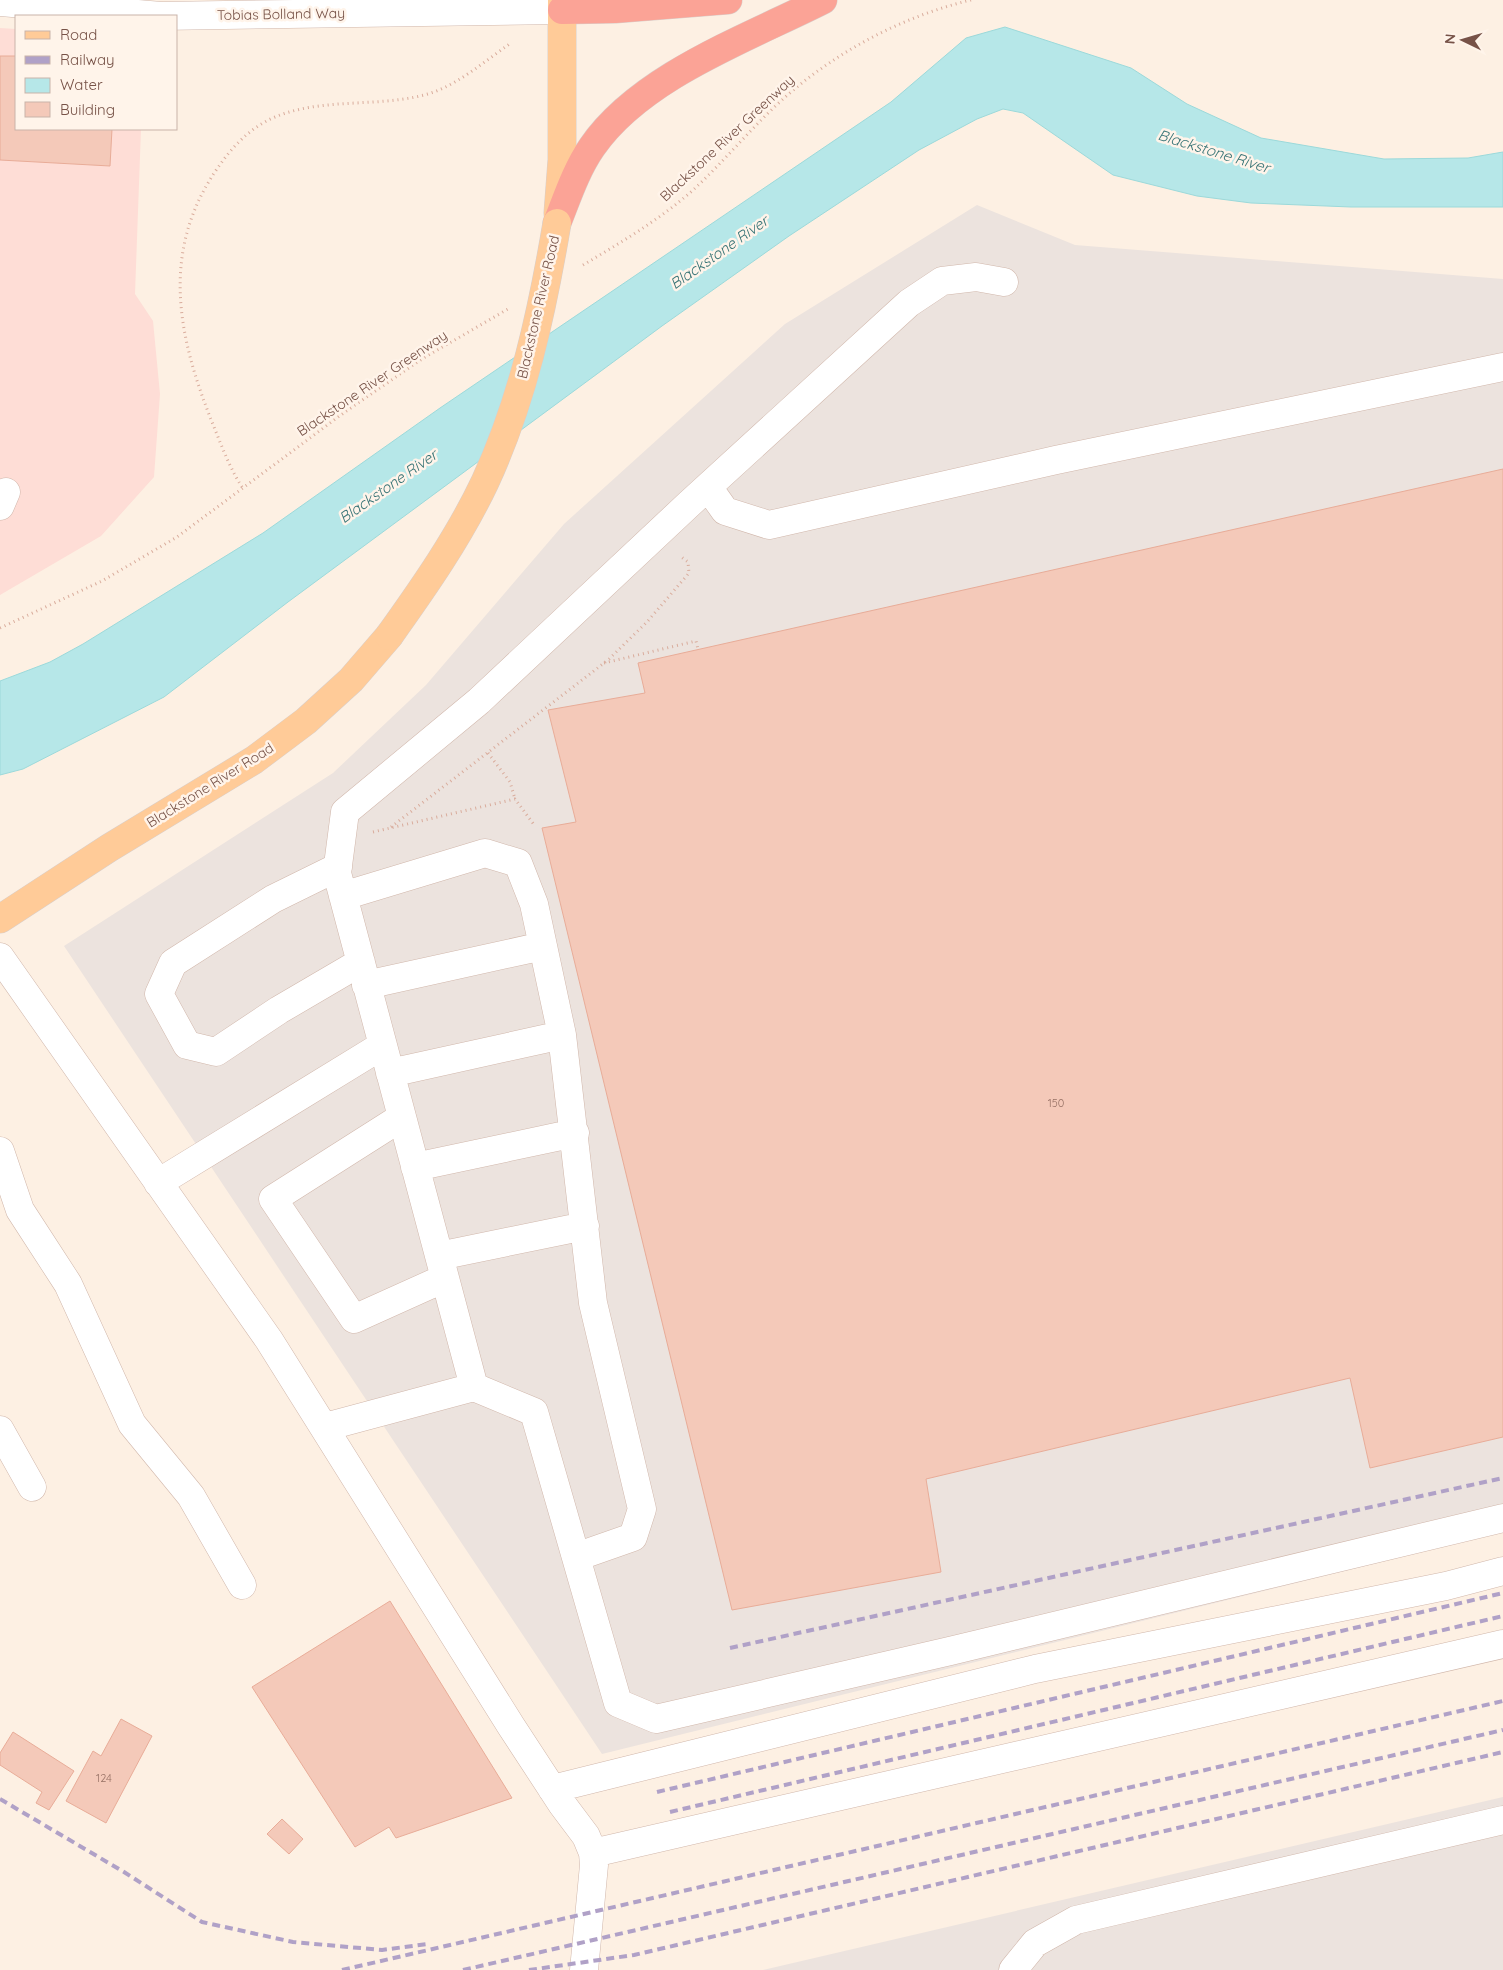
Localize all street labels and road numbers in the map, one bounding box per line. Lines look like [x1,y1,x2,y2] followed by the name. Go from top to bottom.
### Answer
[217,4,345,24] street label: Tobias Bolland Way
[656,71,798,205] street label: Blackstone River Greenway
[513,234,563,380] street label: Blackstone River Road
[293,326,451,440] street label: Blackstone River Greenway
[143,739,277,831] street label: Blackstone River Road

